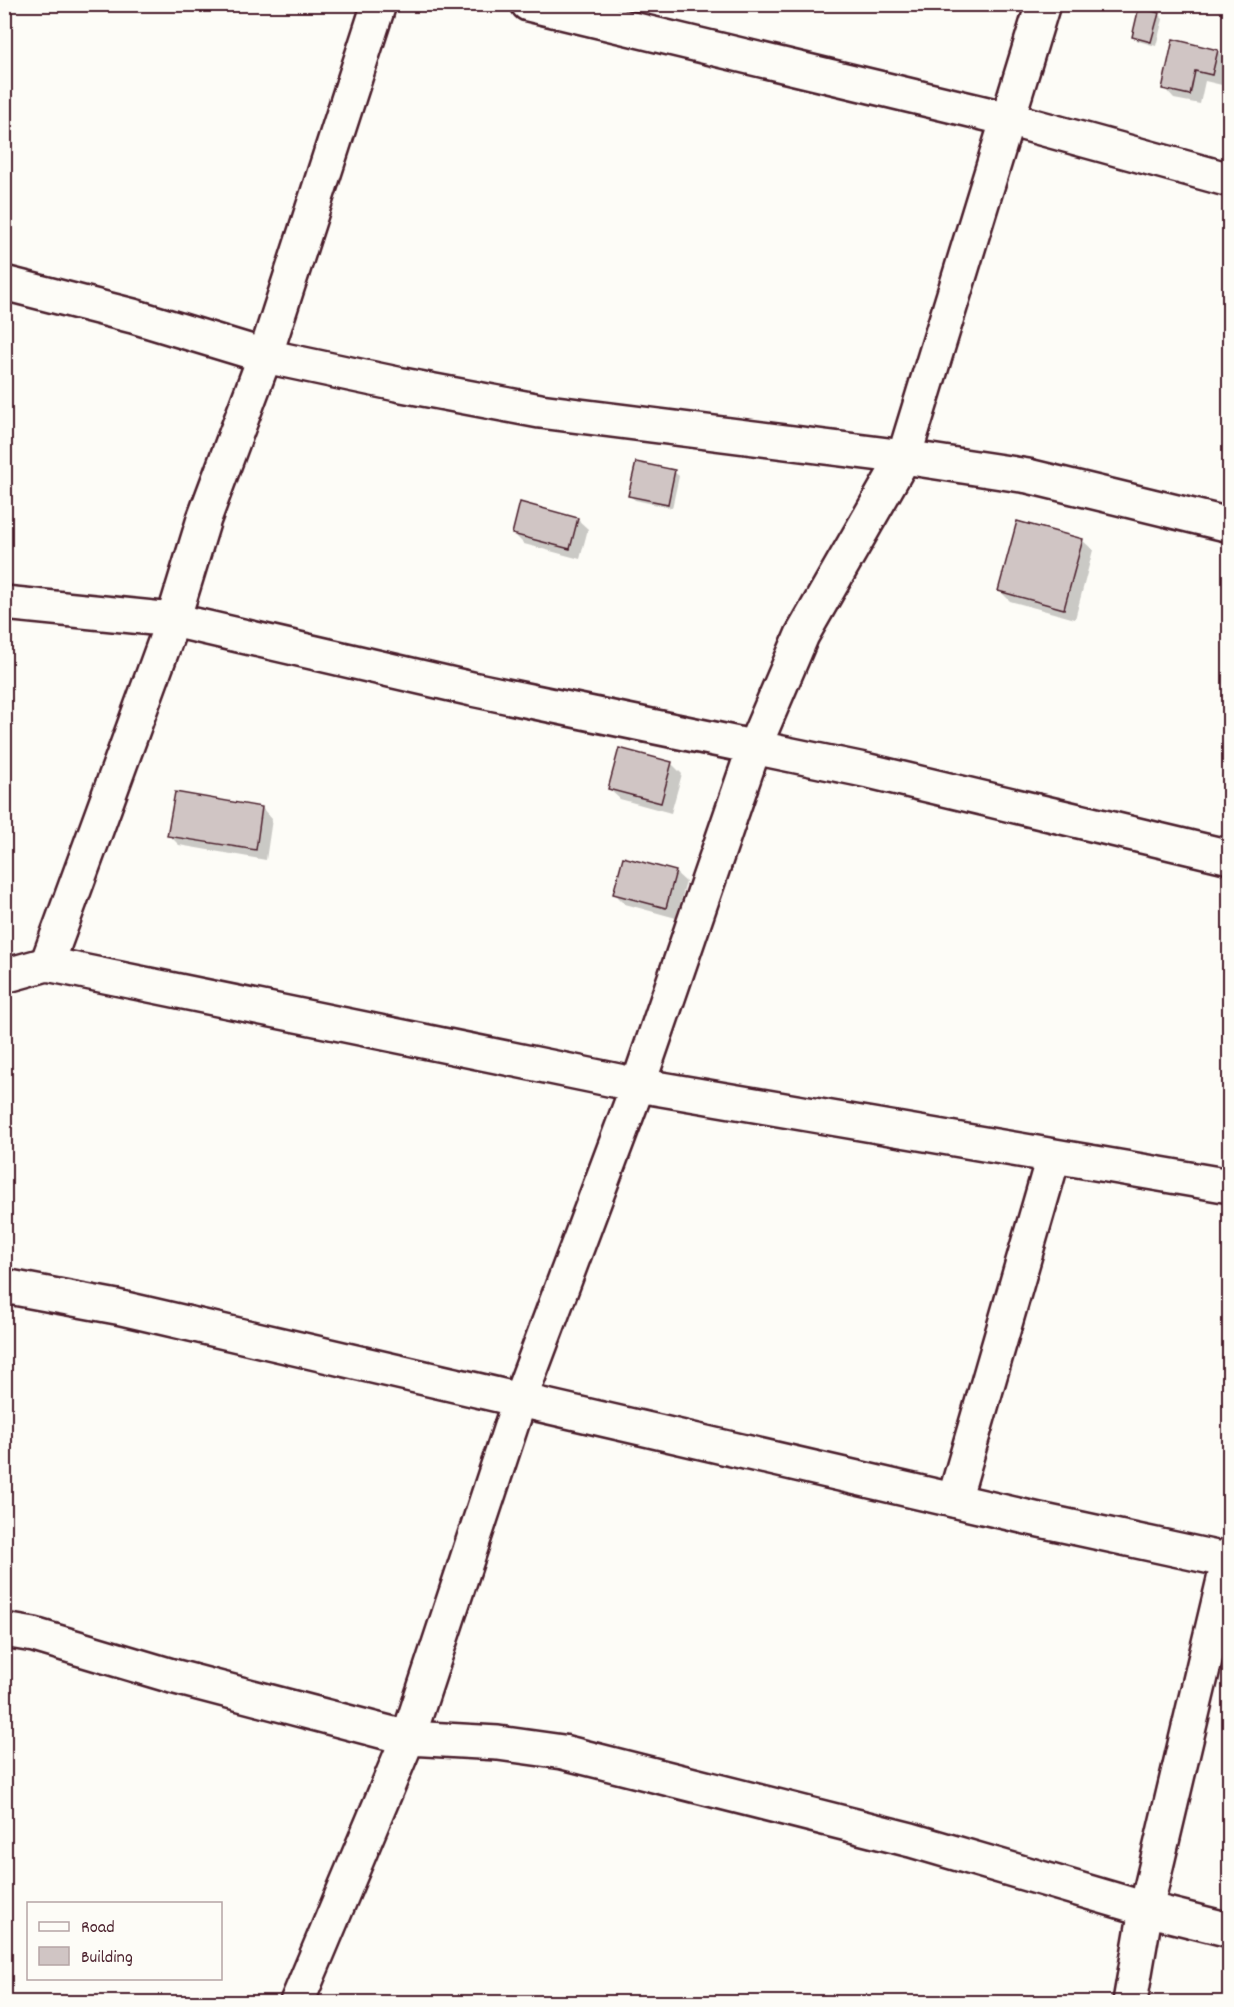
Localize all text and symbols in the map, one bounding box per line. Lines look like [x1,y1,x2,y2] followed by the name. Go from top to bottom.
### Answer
[27,1902,222,1980] legend
[81,1916,115,1941] text: Road
[81,1946,133,1971] text: Building

